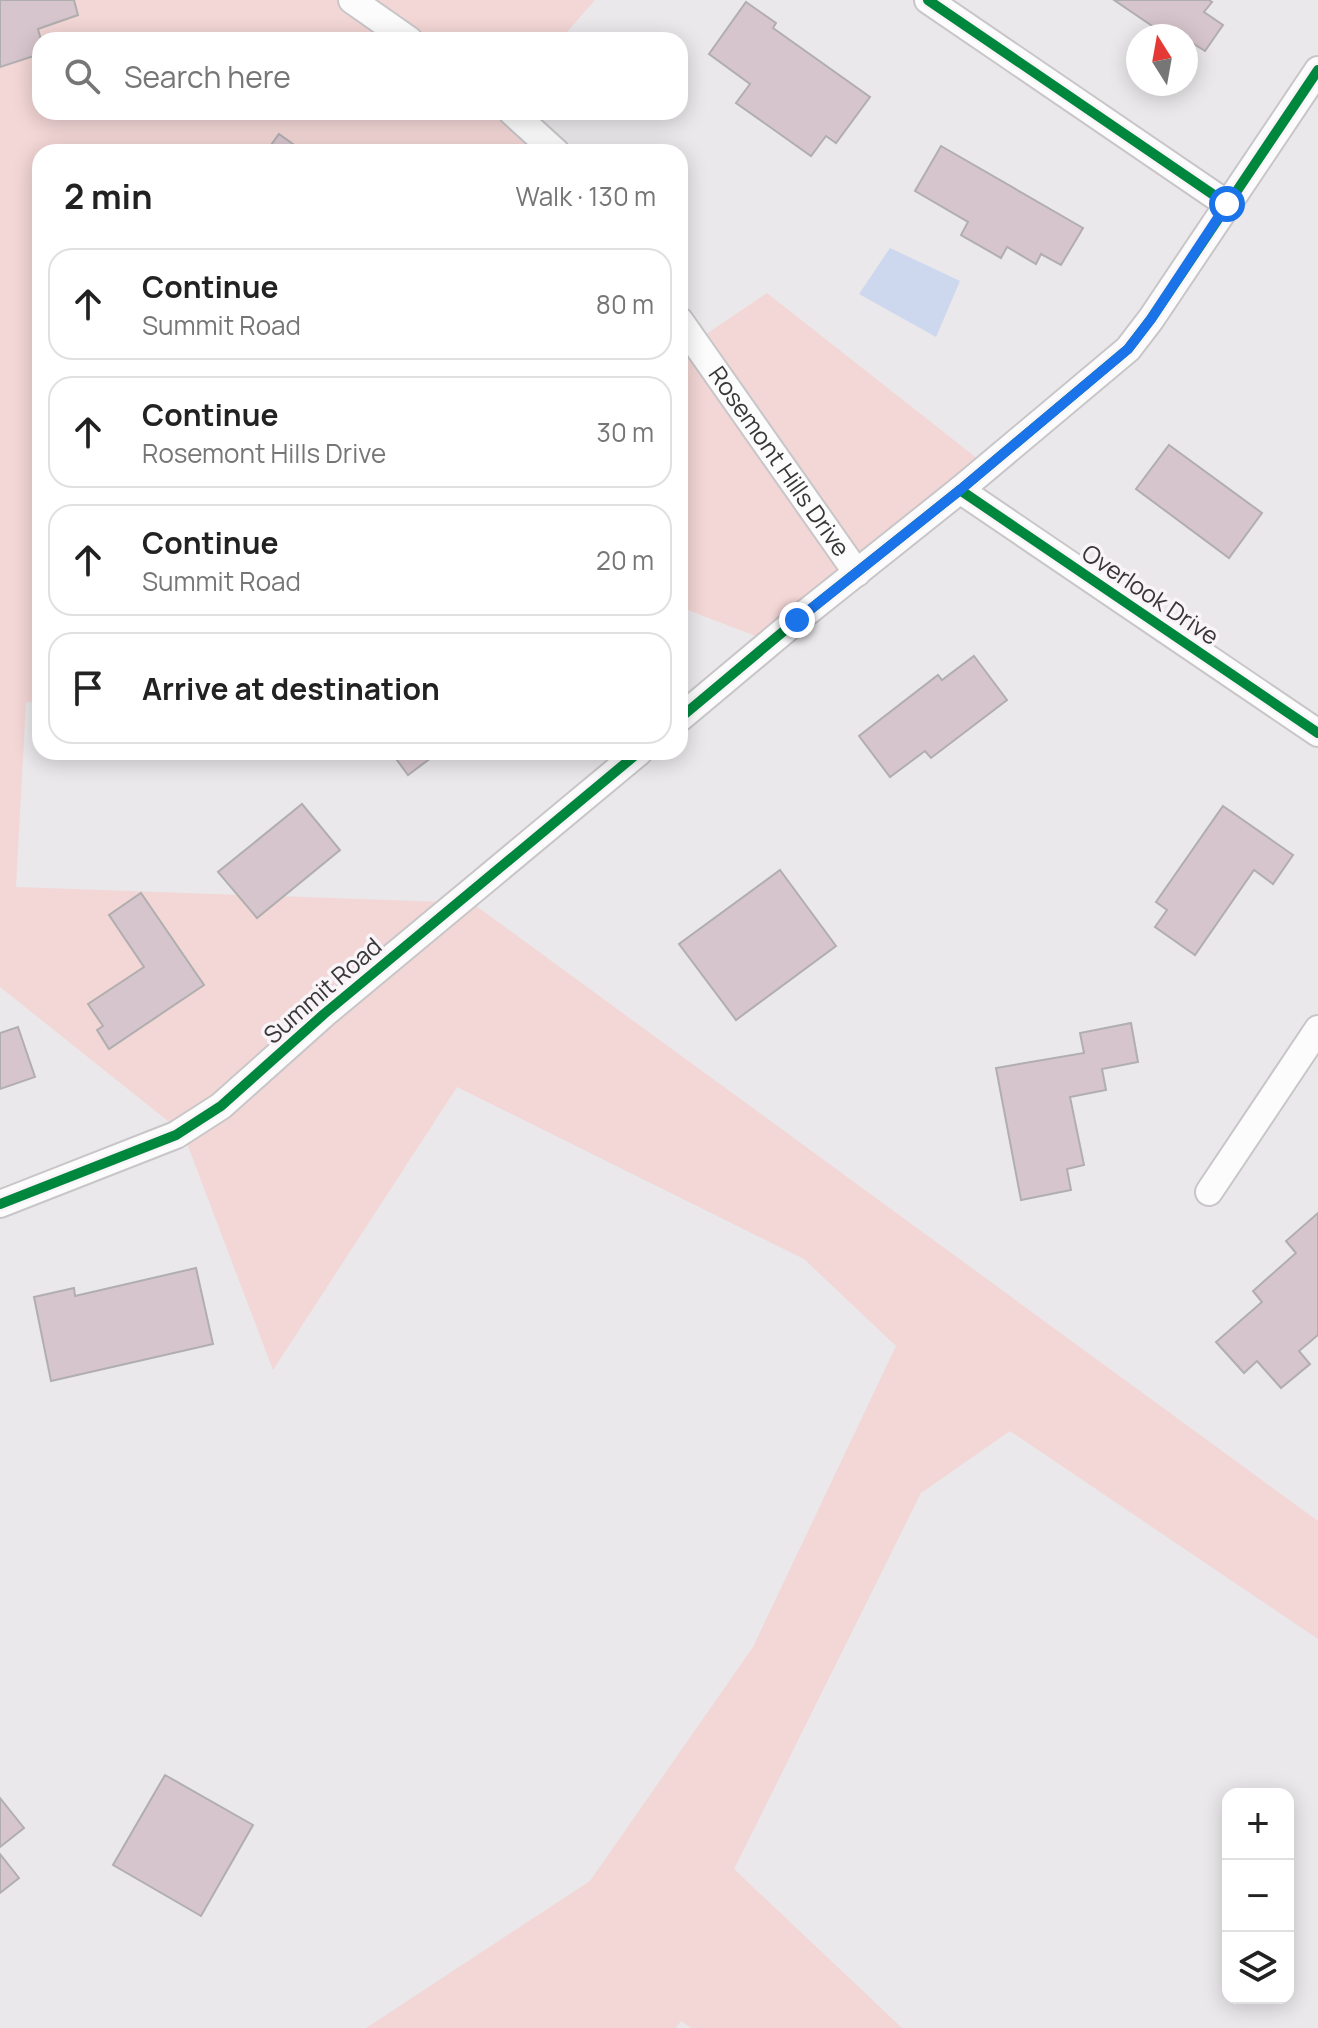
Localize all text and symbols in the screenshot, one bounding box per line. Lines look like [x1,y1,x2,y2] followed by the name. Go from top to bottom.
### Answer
[1126,24,1198,96] north arrow
[32,32,688,120] search box
[60,54,104,98] icon: search
[124,56,291,97] text: Search here
[64,173,152,219] text: 2 min
[516,178,656,214] text: Walk · 130 m
[1209,186,1245,222] route start
[142,266,278,307] text: Continue
[66,282,110,326] icon: ahead
[596,286,654,322] text: 80 m
[142,307,301,343] text: Summit Road
[702,359,858,563] street label: Rosemont Hills Drive
[142,394,278,435] text: Continue
[66,410,110,454] icon: ahead
[597,414,654,450] text: 30 m
[142,435,386,471] text: Rosemont Hills Drive
[142,522,278,563] text: Continue
[1076,536,1226,652] street label: Overlook Drive
[66,538,110,582] icon: ahead
[596,542,654,578] text: 20 m
[142,563,301,599] text: Summit Road
[779,602,815,638] route end
[66,666,110,710] icon: arrive
[142,668,440,709] text: Arrive at destination
[256,929,388,1050] street label: Summit Road
[1222,1788,1294,2004] map controls
[1222,1788,1294,1860] button: +
[1222,1860,1294,1932] button: −
[1222,1932,1294,2004] button: layers

